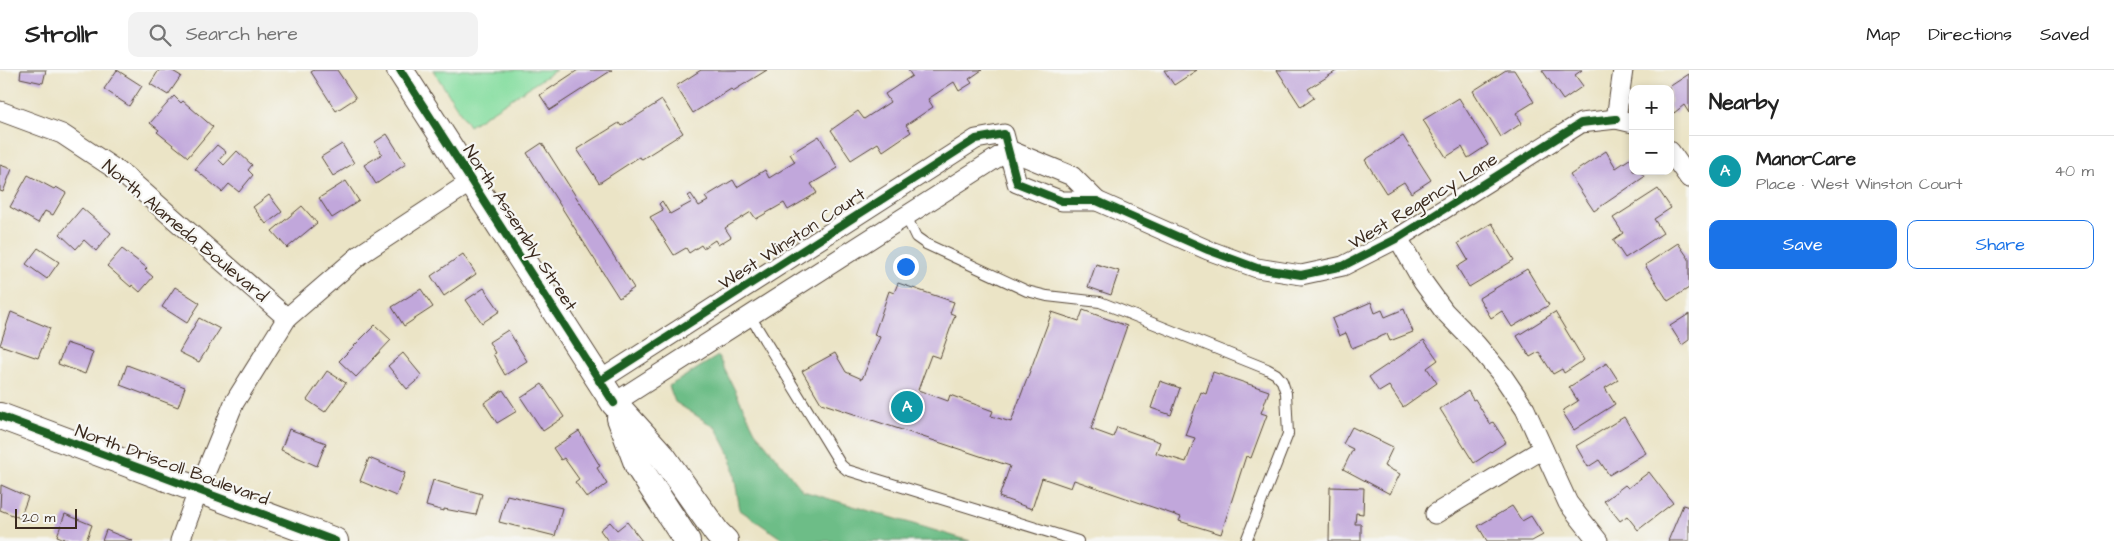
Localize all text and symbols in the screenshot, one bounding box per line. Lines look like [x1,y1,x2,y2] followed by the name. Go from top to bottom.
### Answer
[128,12,478,57] search box
[25,18,98,52] text: Strollr
[146,21,174,49] icon: search
[186,21,298,48] text: Search here
[1866,22,1900,47] text: Map
[1928,22,2012,47] text: Directions
[2040,22,2089,47] text: Saved
[1629,85,1674,175] map controls
[1629,85,1674,130] button: +
[1709,88,1779,117] text: Nearby
[1629,130,1674,175] button: −
[456,140,584,317] street label: North Assembly Street
[1344,146,1503,256] street label: West Regency Lane
[1756,146,1856,173] text: ManorCare
[97,154,273,308] street label: North Alameda Boulevard
[1720,160,1730,182] text: A
[2054,160,2094,182] text: 40 m
[1756,173,1962,195] text: Place · West Winston Court
[714,182,871,296] street label: West Winston Court
[1709,220,1897,269] button: Save
[1907,220,2094,269] button: Share
[893,254,919,280] your location
[891,388,923,426] pin: A
[72,418,272,512] street label: North Driscoll Boulevard
[15,506,78,529] scale bar
[22,508,55,528] text: 20 m

